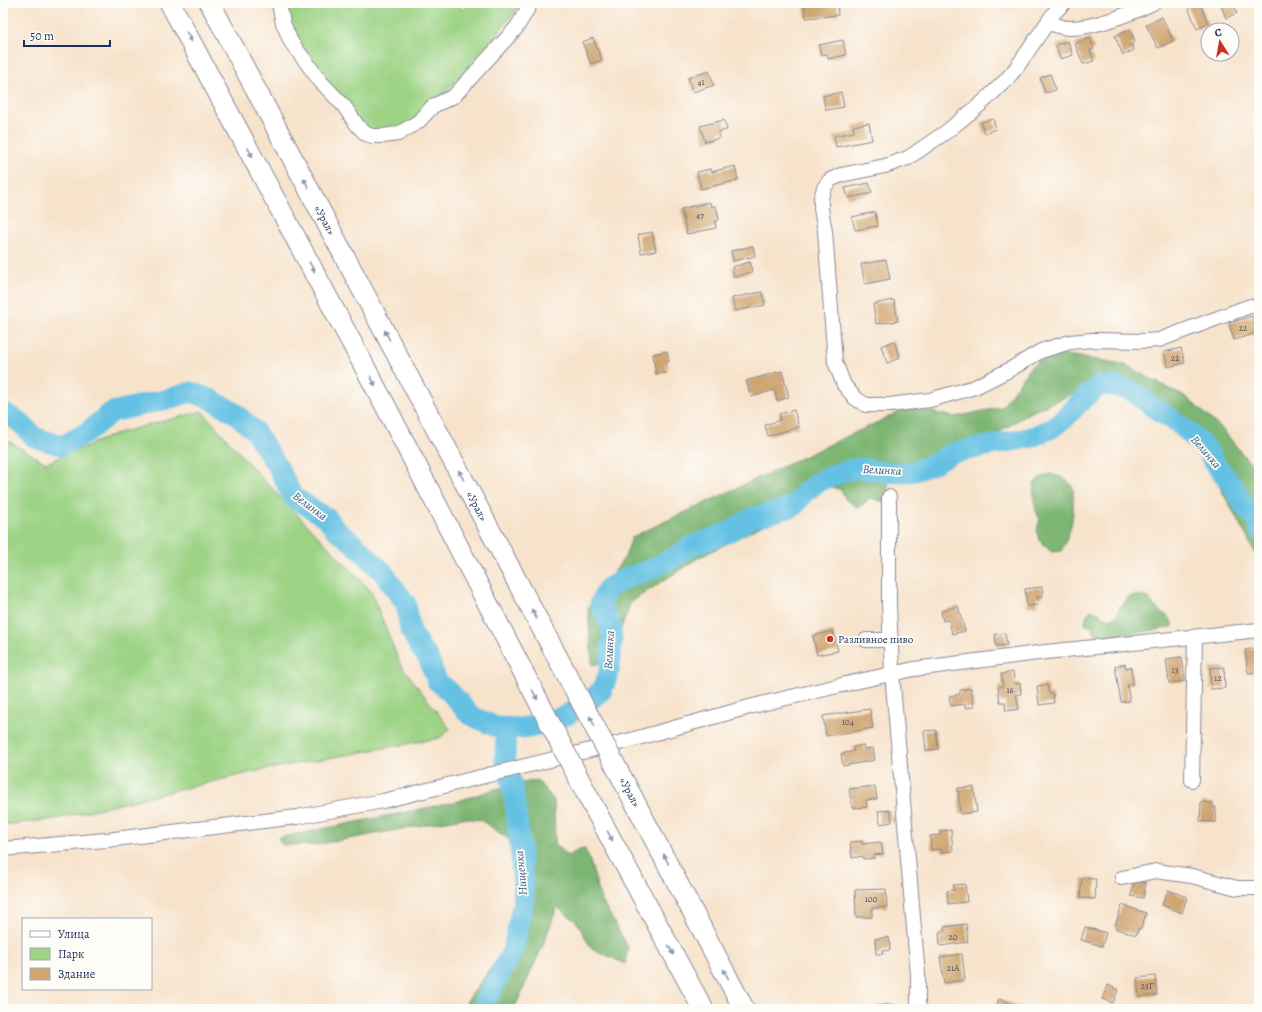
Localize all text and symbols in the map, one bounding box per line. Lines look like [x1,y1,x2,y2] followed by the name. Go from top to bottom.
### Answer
[24,22,110,48] scale bar
[1200,22,1240,62] north arrow
[1213,25,1223,41] text: С
[30,28,54,44] text: 50 m
[186,32,192,43] one-way arrow
[697,76,705,88] house number: 41
[247,146,254,158] one-way arrow
[303,177,309,189] one-way arrow
[311,203,339,238] street label: «Урал»
[696,209,704,221] house number: 47
[308,261,315,272] one-way arrow
[1239,322,1248,334] house number: 22
[383,329,390,341] one-way arrow
[1171,352,1180,364] house number: 22
[370,375,376,387] one-way arrow
[1187,432,1225,472] water label: Велинка
[862,461,902,479] water label: Велинка
[457,469,464,481] one-way arrow
[290,488,331,524] water label: Велинка
[463,489,491,524] street label: «Урал»
[531,609,538,620] one-way arrow
[600,630,618,670] water label: Велинка
[838,632,914,647] place label: Разливное пиво
[825,634,835,644] marker: Разливное пиво
[1172,664,1179,676] house number: 13
[1214,672,1222,684] house number: 12
[1006,684,1014,696] house number: 16
[531,689,538,700] one-way arrow
[588,715,595,727] one-way arrow
[842,716,854,728] house number: 104
[616,775,644,810] street label: «Урал»
[606,830,613,842] one-way arrow
[511,850,531,896] water label: Нищенка
[662,854,669,865] one-way arrow
[865,893,878,905] house number: 100
[22,918,152,990] legend
[58,926,90,942] text: Улица
[948,931,958,943] house number: 20
[668,945,675,956] one-way arrow
[58,946,84,962] text: Парк
[947,962,960,974] house number: 21А
[58,966,95,982] text: Здание
[723,969,729,980] one-way arrow
[1141,980,1154,992] house number: 25Г

